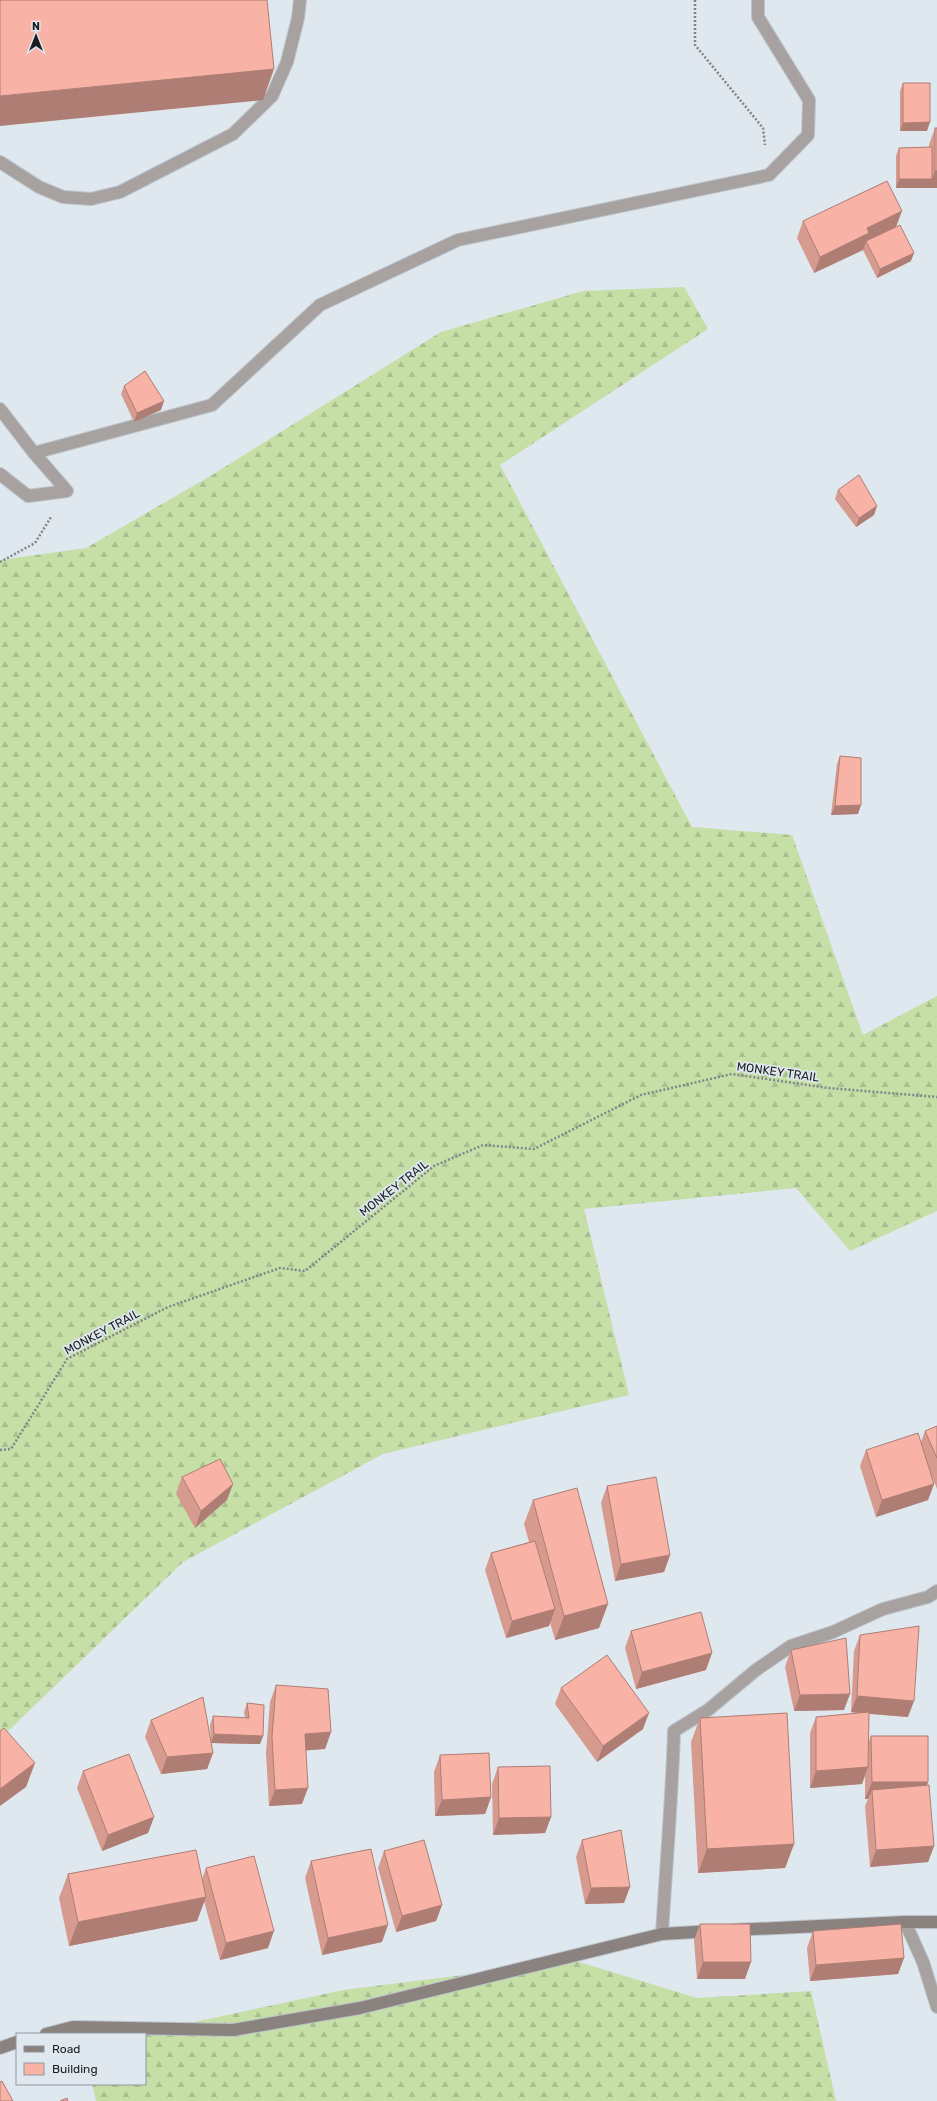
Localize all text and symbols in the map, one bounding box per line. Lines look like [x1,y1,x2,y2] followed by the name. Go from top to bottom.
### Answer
[16,16,56,56] north arrow
[32,20,40,33] text: N
[736,1059,821,1085] street label: MONKEY TRAIL
[357,1157,431,1219] street label: MONKEY TRAIL
[62,1306,142,1358] street label: MONKEY TRAIL
[16,2033,146,2085] legend
[52,2042,80,2056] text: Road
[52,2062,98,2076] text: Building

